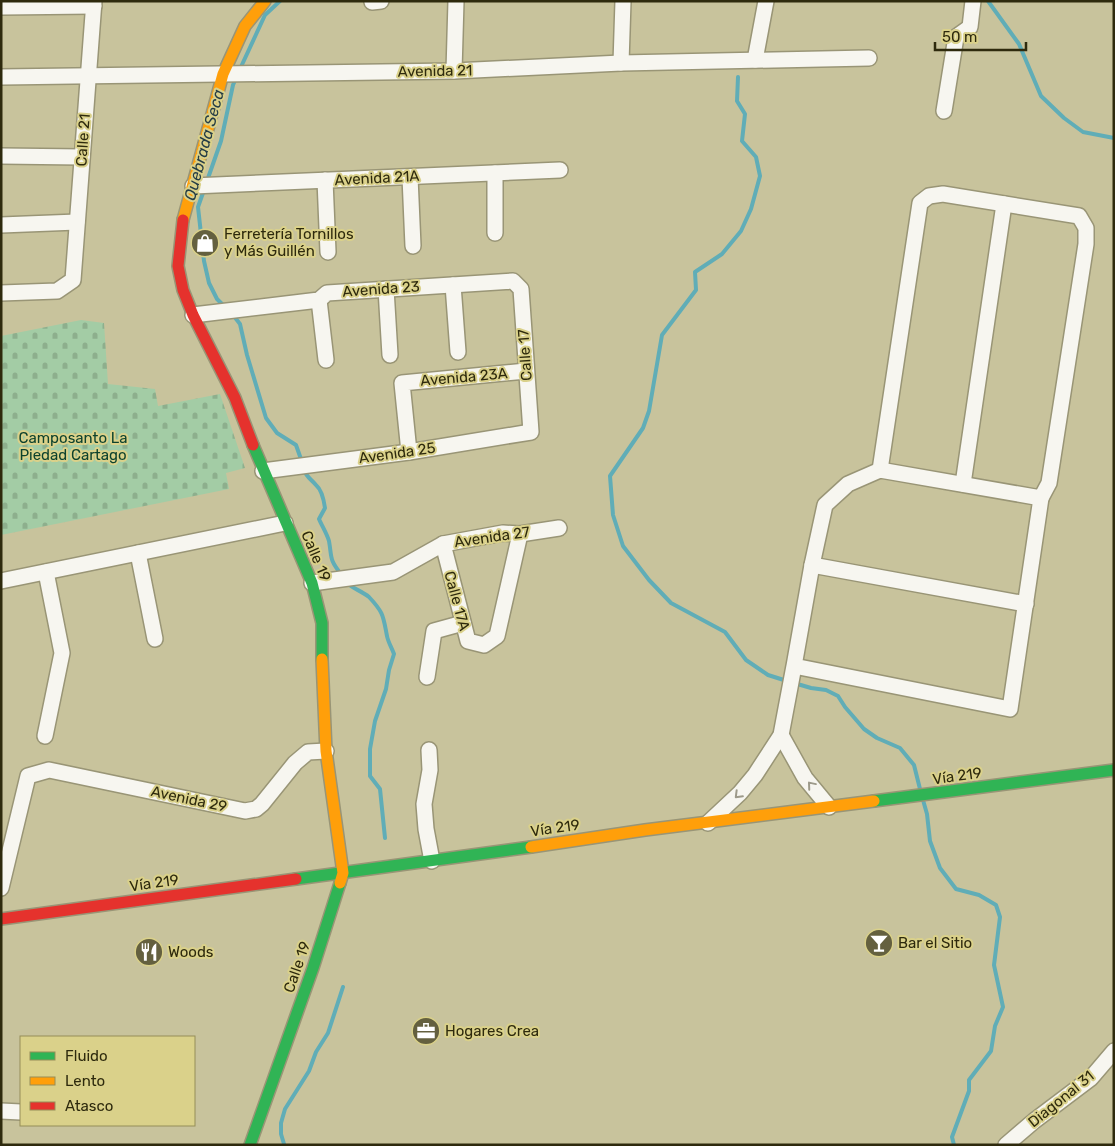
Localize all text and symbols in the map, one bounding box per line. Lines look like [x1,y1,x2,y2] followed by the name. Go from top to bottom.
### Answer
[935,20,1026,52] scale bar
[942,28,977,46] text: 50 m
[397,61,473,81] street label: Avenida 21
[180,87,228,203] water label: Quebrada Seca
[72,113,94,167] street label: Calle 21
[334,167,420,189] street label: Avenida 21A
[224,225,354,260] place label: Ferretería Tornillos y Más Guillén
[190,228,220,258] shop icon: Ferretería Tornillos y Más Guillén
[342,277,420,301] street label: Avenida 23
[514,328,536,381] street label: Calle 17
[420,364,508,390] street label: Avenida 23A
[19,429,127,464] park label: Camposanto La Piedad Cartago
[357,439,437,467] street label: Avenida 25
[453,523,531,551] street label: Avenida 27
[297,528,335,584] street label: Calle 19
[440,569,474,633] street label: Calle 17A
[931,764,983,788] street label: Vía 219
[149,782,229,816] street label: Avenida 29
[807,782,816,791] one-way arrow
[735,789,744,798] one-way arrow
[529,816,581,840] street label: Vía 219
[128,871,180,895] street label: Vía 219
[864,928,894,958] bar icon: Bar el Sitio
[898,934,972,952] place label: Bar el Sitio
[134,937,164,967] restaurant icon: Woods
[280,939,314,995] street label: Calle 19
[168,943,214,961] place label: Woods
[411,1016,441,1046] office icon: Hogares Crea
[445,1022,539,1040] place label: Hogares Crea
[20,1036,195,1126] legend
[65,1047,108,1065] text: Fluido
[1024,1067,1098,1131] street label: Diagonal 31
[65,1072,105,1090] text: Lento
[65,1097,113,1115] text: Atasco

